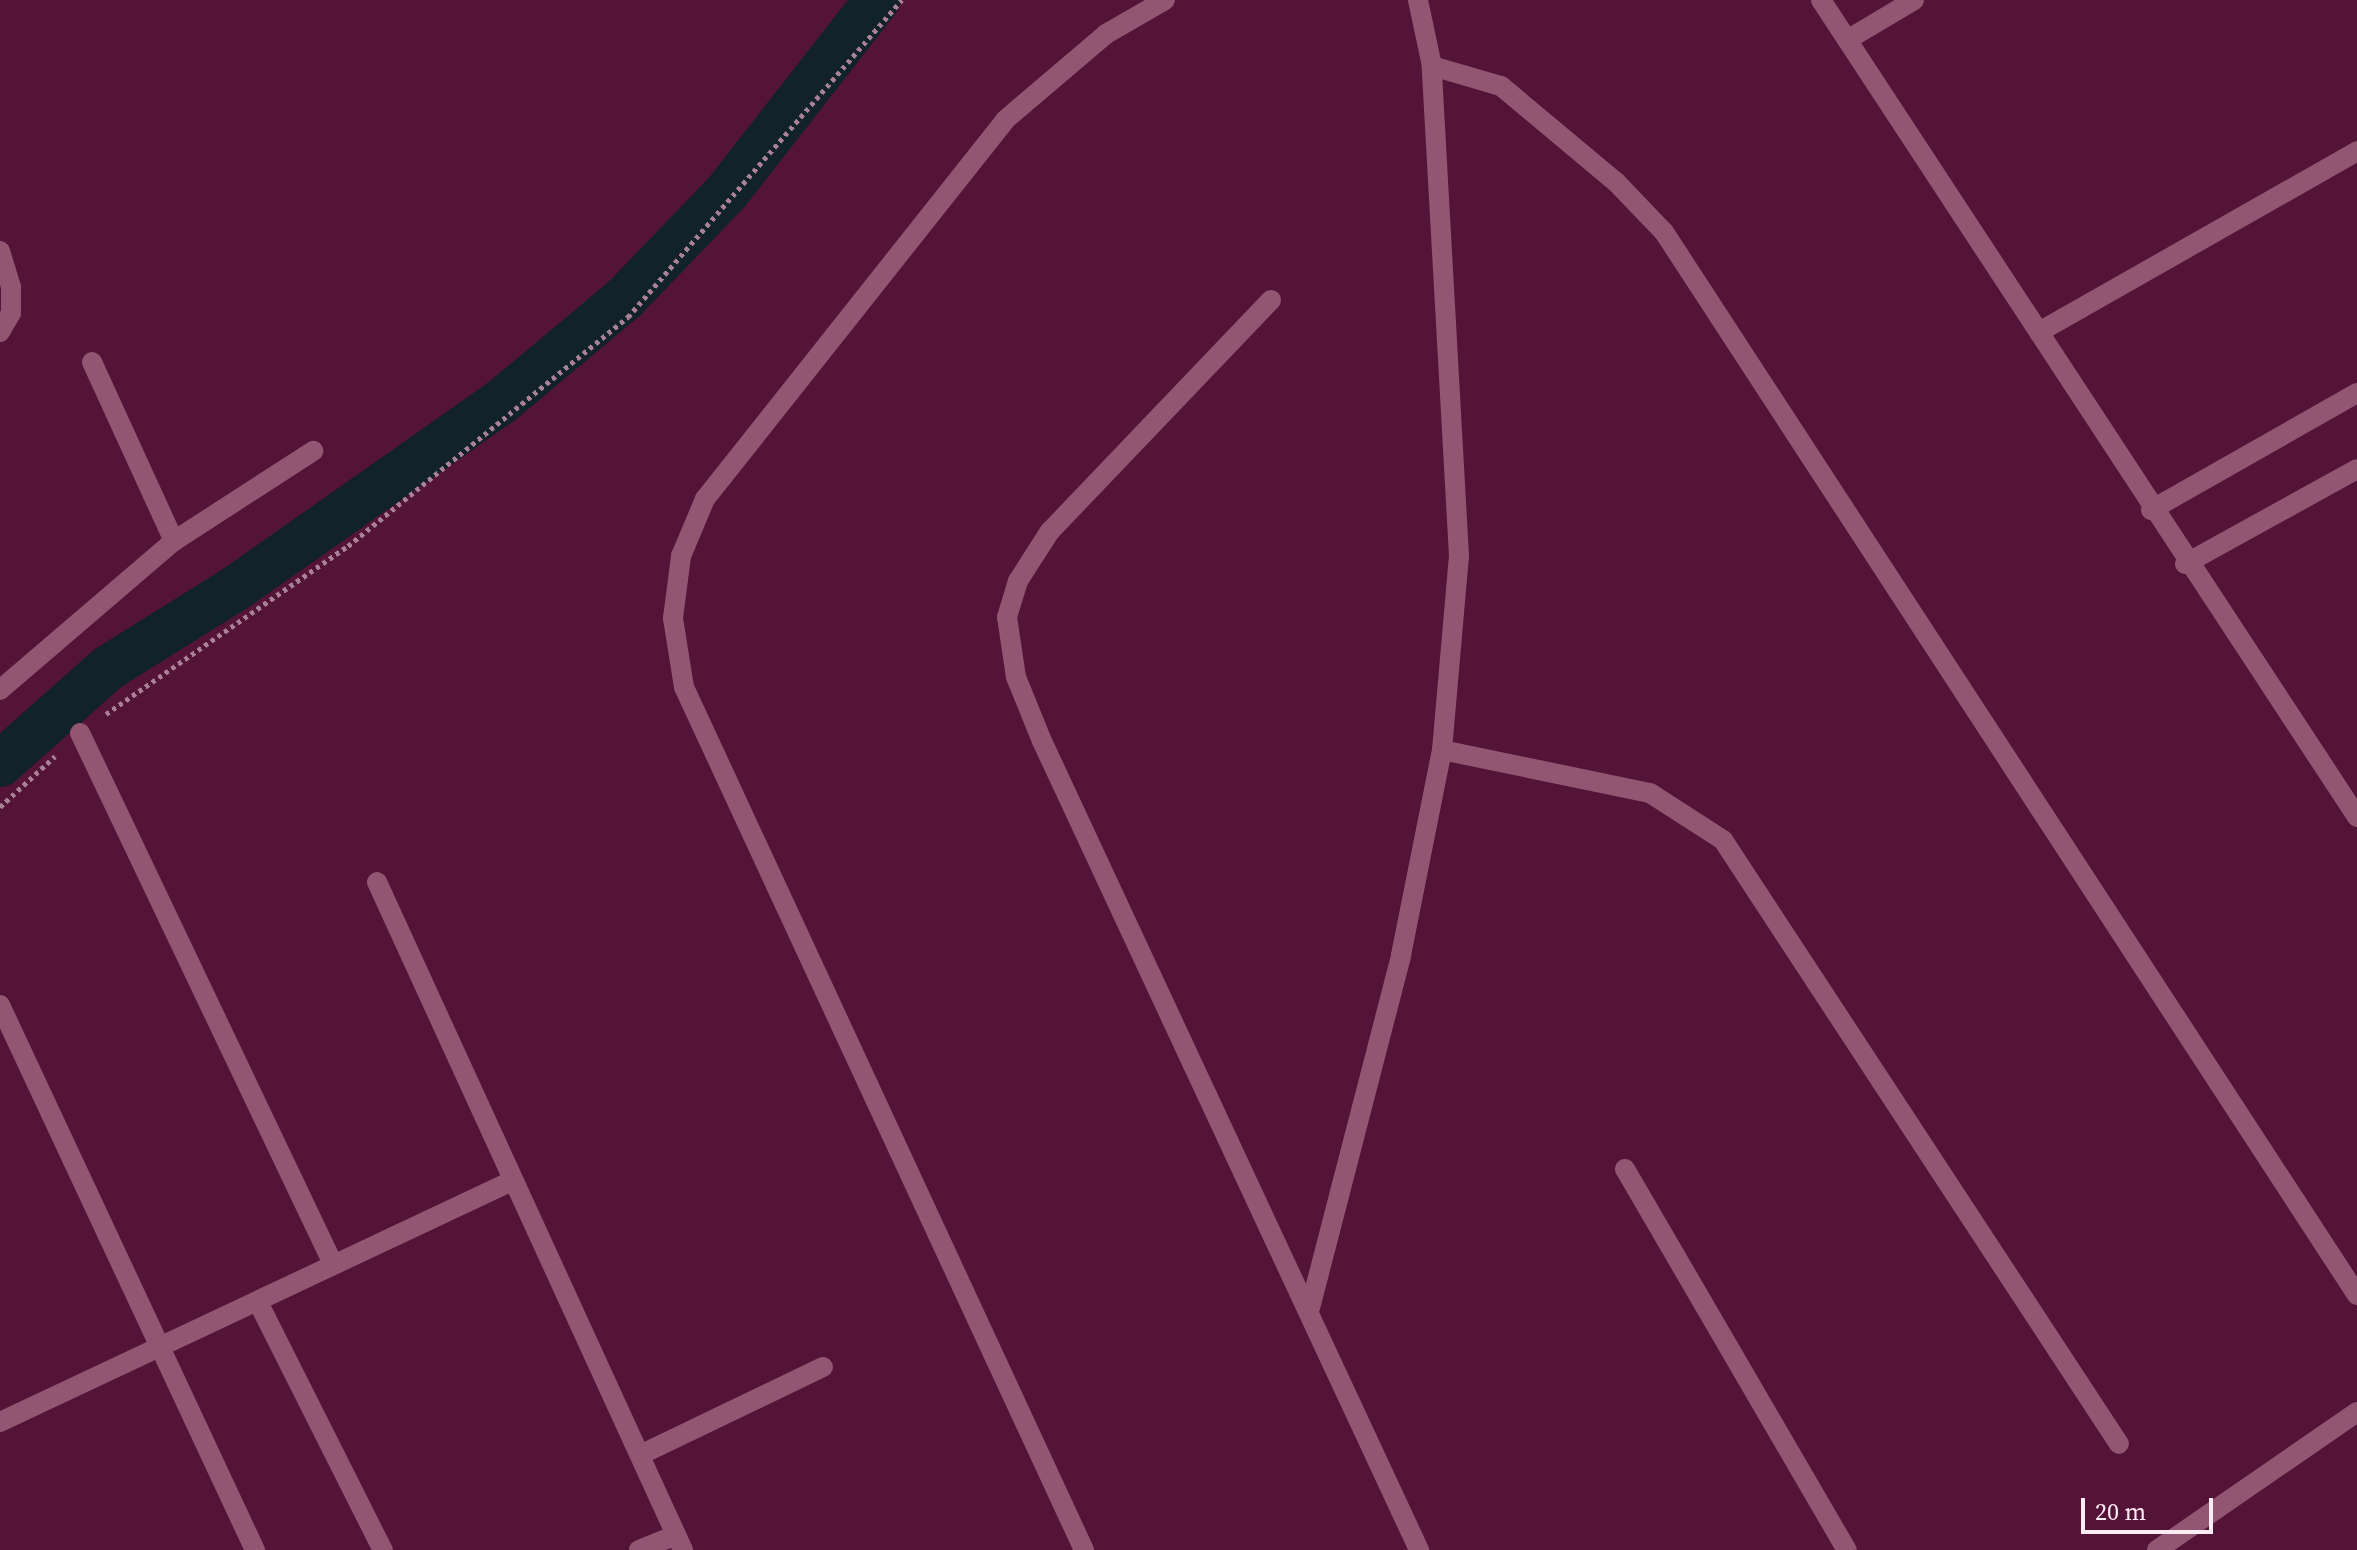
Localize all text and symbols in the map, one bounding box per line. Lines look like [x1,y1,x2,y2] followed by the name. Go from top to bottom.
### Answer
[2085,1482,2217,1532] scale bar
[2095,1495,2146,1528] text: 20 m

